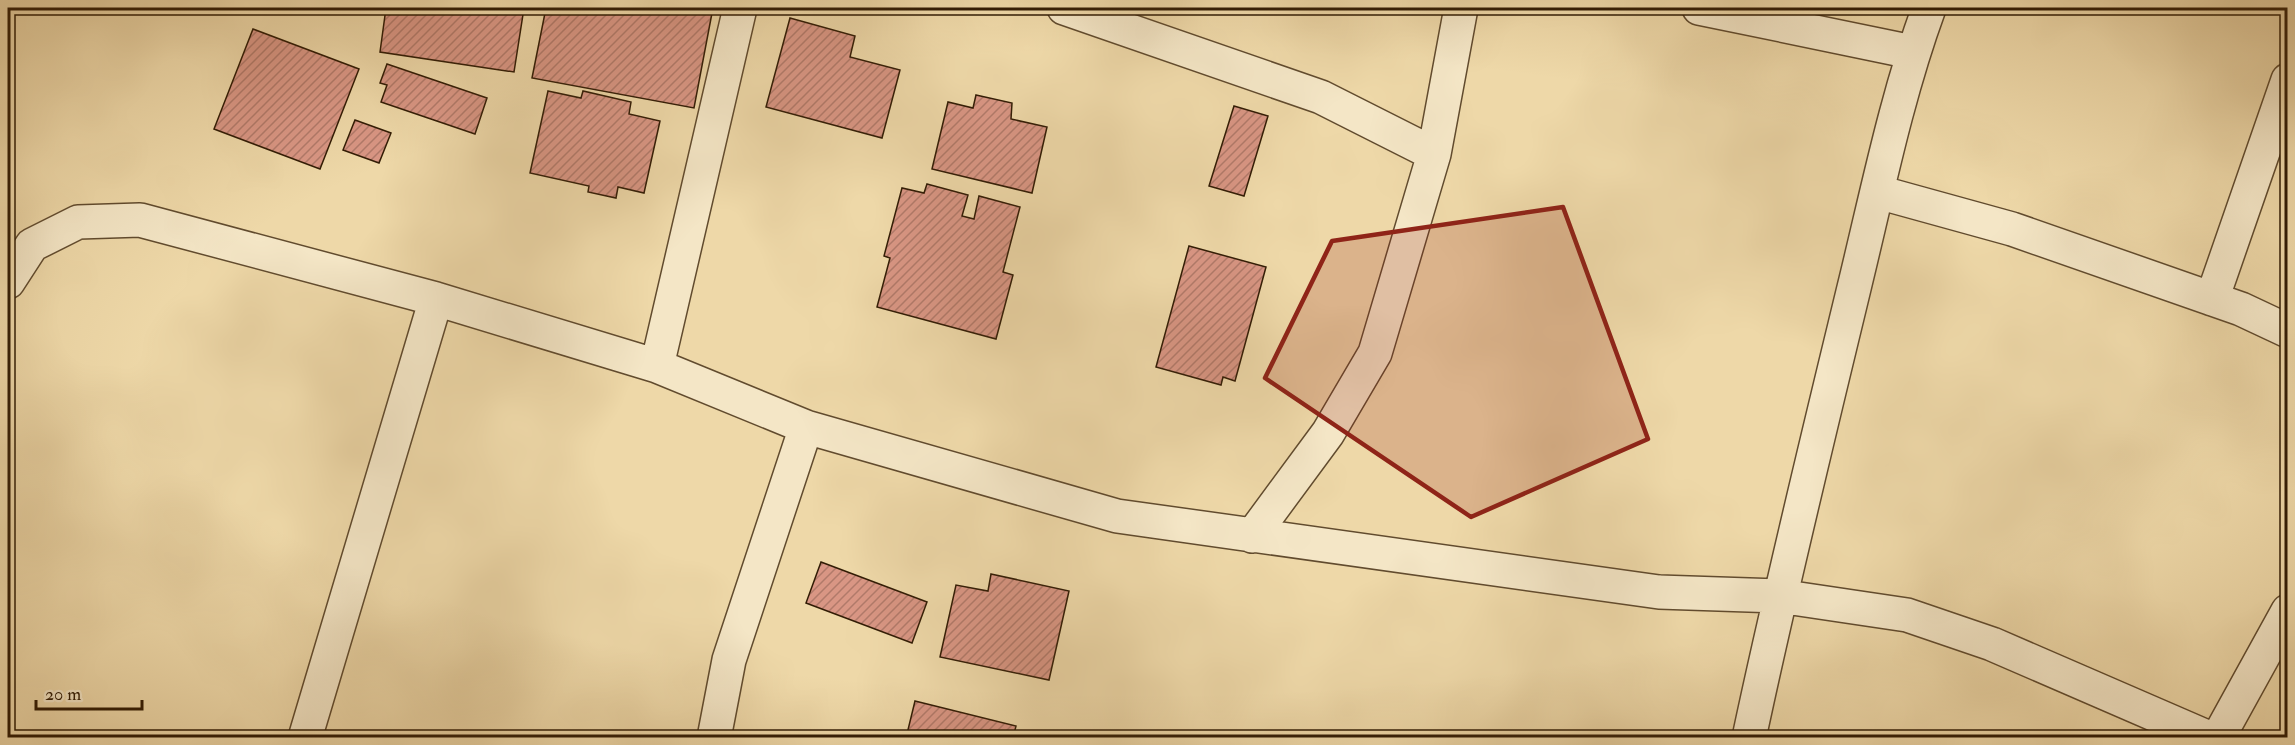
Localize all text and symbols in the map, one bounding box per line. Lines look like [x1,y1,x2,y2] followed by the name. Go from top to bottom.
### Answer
[36,673,142,711] scale bar
[45,683,81,706] text: 20 m

